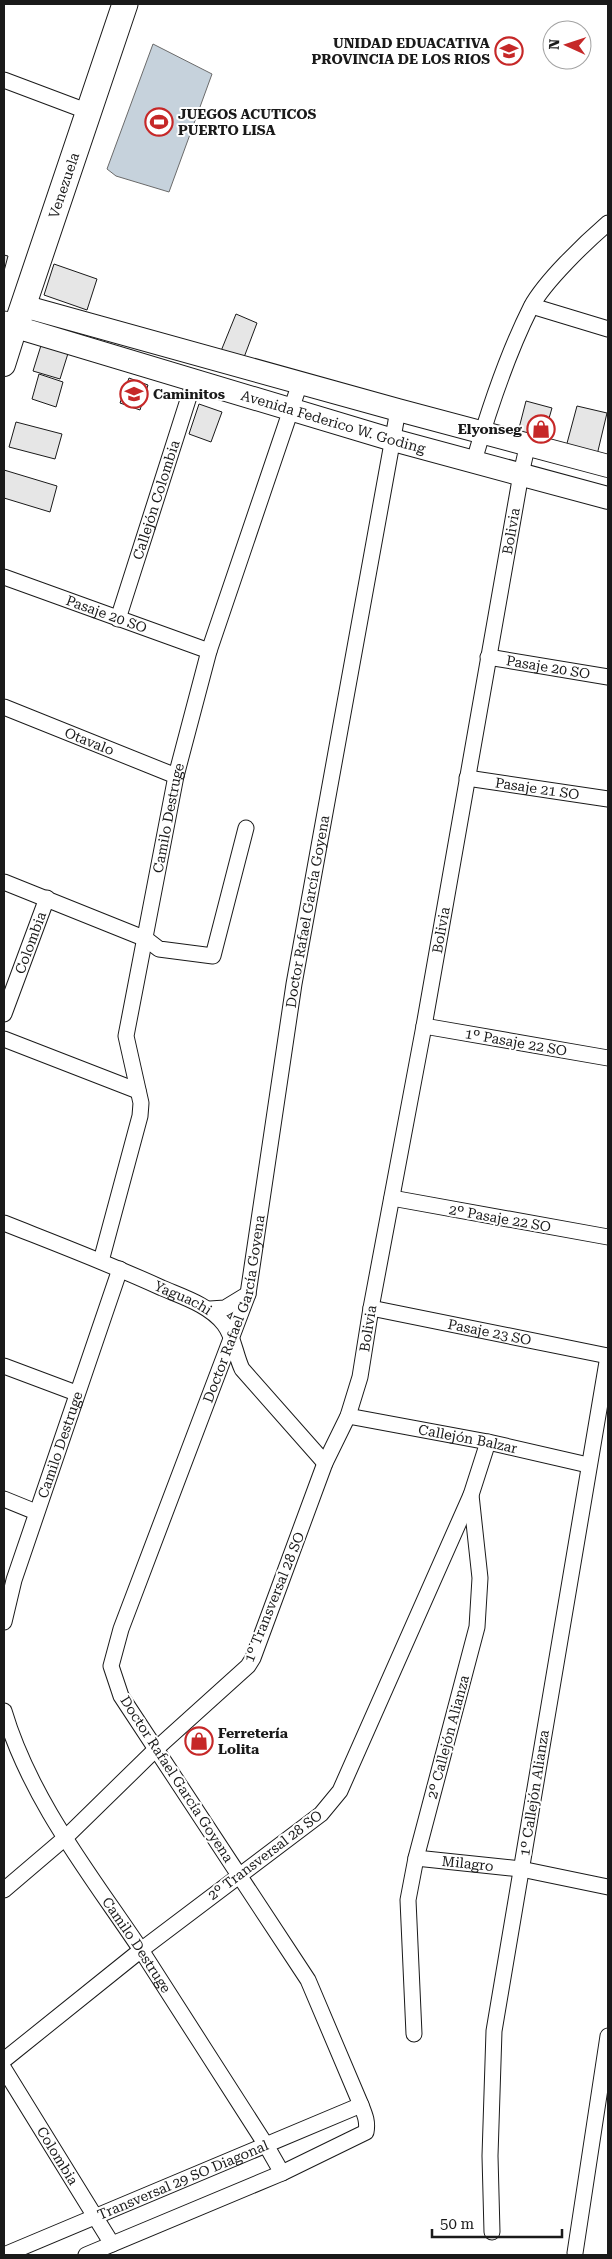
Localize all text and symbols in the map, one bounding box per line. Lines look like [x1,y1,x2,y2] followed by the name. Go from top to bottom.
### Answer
[542,20,592,70] north arrow
[312,35,490,67] place label: UNIDAD EDUACATIVA PROVINCIA DE LOS RIOS
[494,36,524,66] school or university icon: UNIDAD EDUACATIVA PROVINCIA DE LOS RIOS
[546,38,562,50] text: N
[178,106,317,138] place label: JUEGOS ACUTICOS PUERTO LISA
[144,107,174,137] sports icon: JUEGOS ACUTICOS PUERTO LISA
[45,150,82,220] street label: Venezuela
[119,379,149,409] school or university icon: Caminitos
[153,386,225,402] place label: Caminitos
[239,387,427,456] street label: Avenida Federico W. Goding
[526,414,556,444] shop icon: Elyonseg
[458,421,522,437] place label: Elyonseg
[129,438,183,562] street label: Callejón Colombia
[499,506,523,556] street label: Bolivia
[64,592,149,636] street label: Pasaje 20 SO
[505,652,591,682] street label: Pasaje 20 SO
[62,724,116,758] street label: Otavalo
[150,761,187,874] street label: Camilo Destruge
[494,774,580,803] street label: Pasaje 21 SO
[283,814,332,1009] street label: Doctor Rafael García Goyena
[429,905,453,955] street label: Bolivia
[12,909,49,976] street label: Colombia
[464,1025,568,1059] street label: 1º Pasaje 22 SO
[448,1201,552,1235] street label: 2º Pasaje 22 SO
[200,1214,268,1405] street label: Doctor Rafael García Goyena
[152,1278,215,1318] street label: Yaguachi
[356,1304,379,1353] street label: Bolivia
[446,1316,533,1348] street label: Pasaje 23 SO
[34,1389,86,1500] street label: Camilo Destruge
[417,1421,519,1457] street label: Callejón Balzar
[241,1530,307,1664] street label: 1º Transversal 28 SO
[424,1673,472,1801] street label: 2º Callejón Alianza
[117,1693,237,1866] street label: Doctor Rafael García Goyena
[218,1725,289,1757] place label: Ferretería Lolita
[184,1726,214,1756] shop icon: Ferretería Lolita
[516,1728,552,1857] street label: 1º Callejón Alianza
[205,1807,325,1903] street label: 2º Transversal 28 SO
[441,1853,494,1874] street label: Milagro
[99,1894,175,1996] street label: Camilo Destruge
[34,2124,82,2188] street label: Colombia
[95,2137,271,2223] street label: Transversal 29 SO Diagonal
[432,2206,562,2238] scale bar
[440,2215,475,2233] text: 50 m

